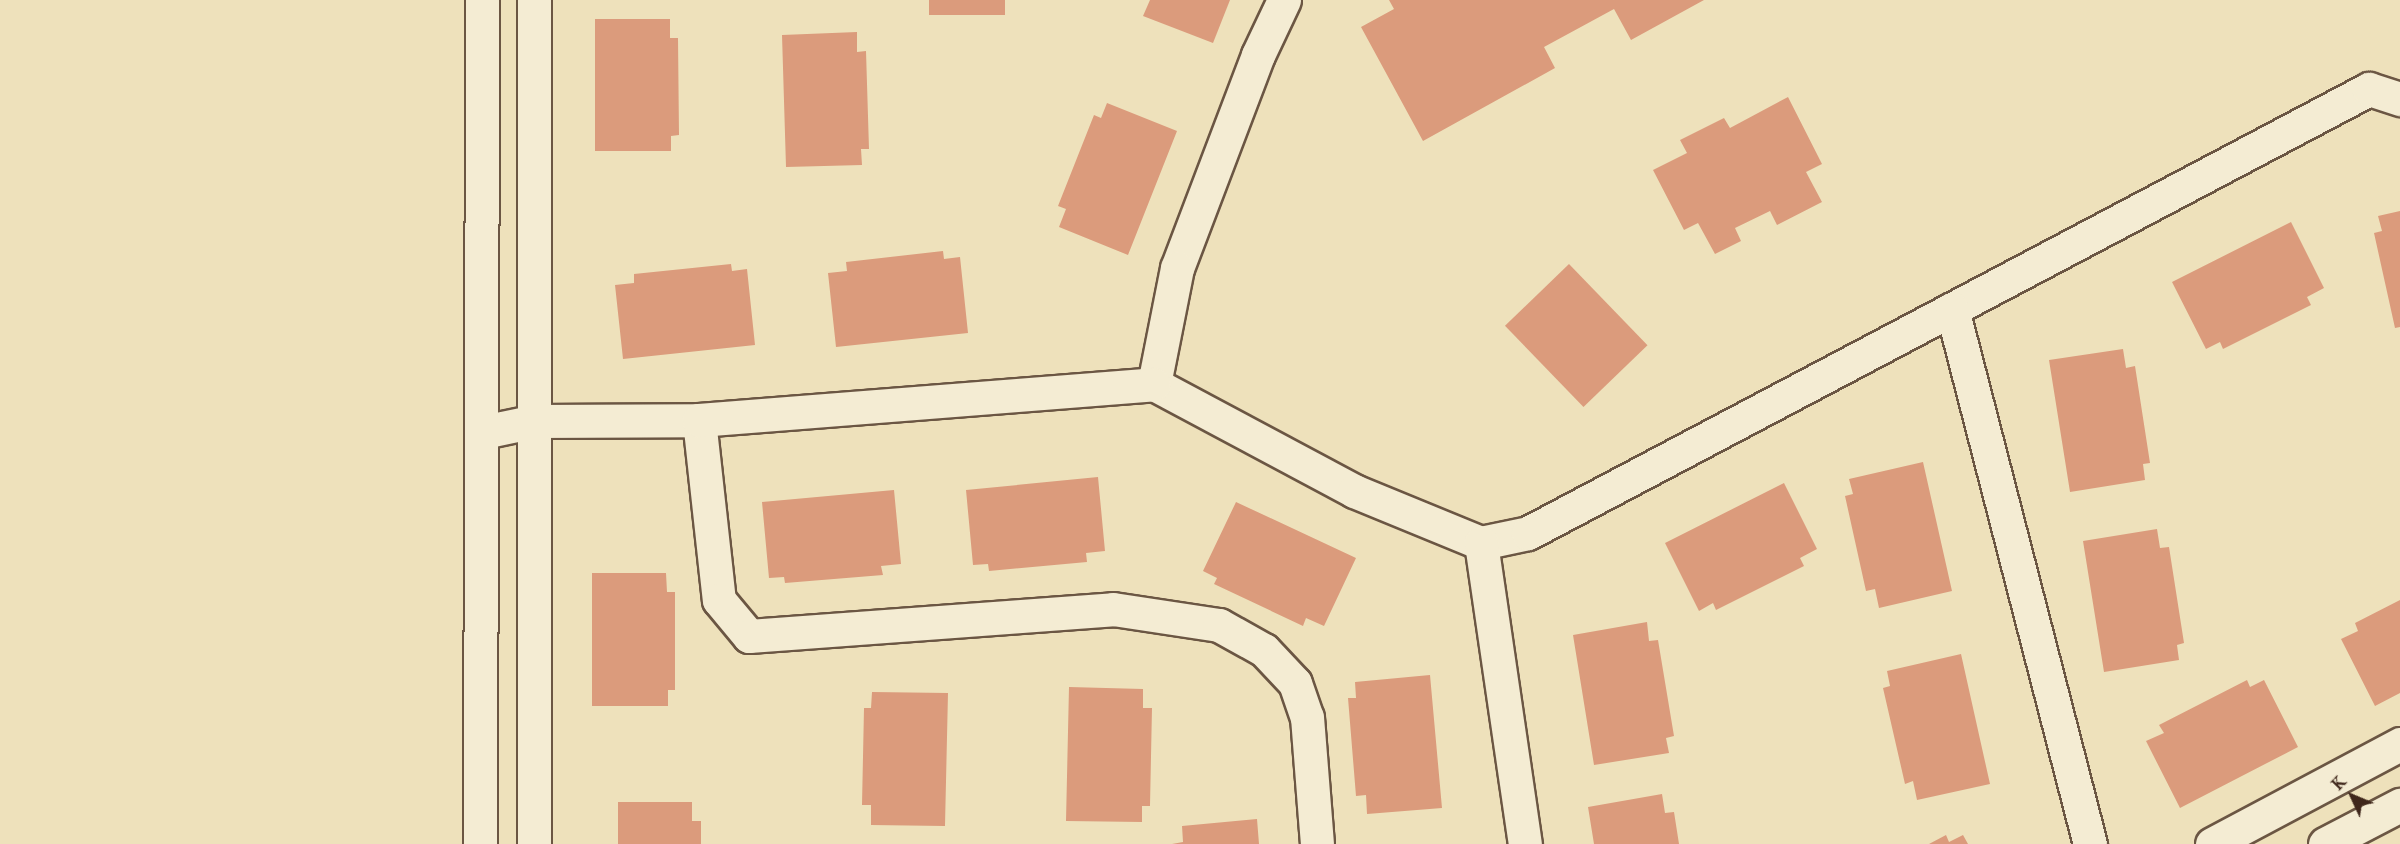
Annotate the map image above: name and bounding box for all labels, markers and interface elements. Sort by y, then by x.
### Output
north arrow [2322,766,2382,826]
text: K [2328,772,2350,794]

